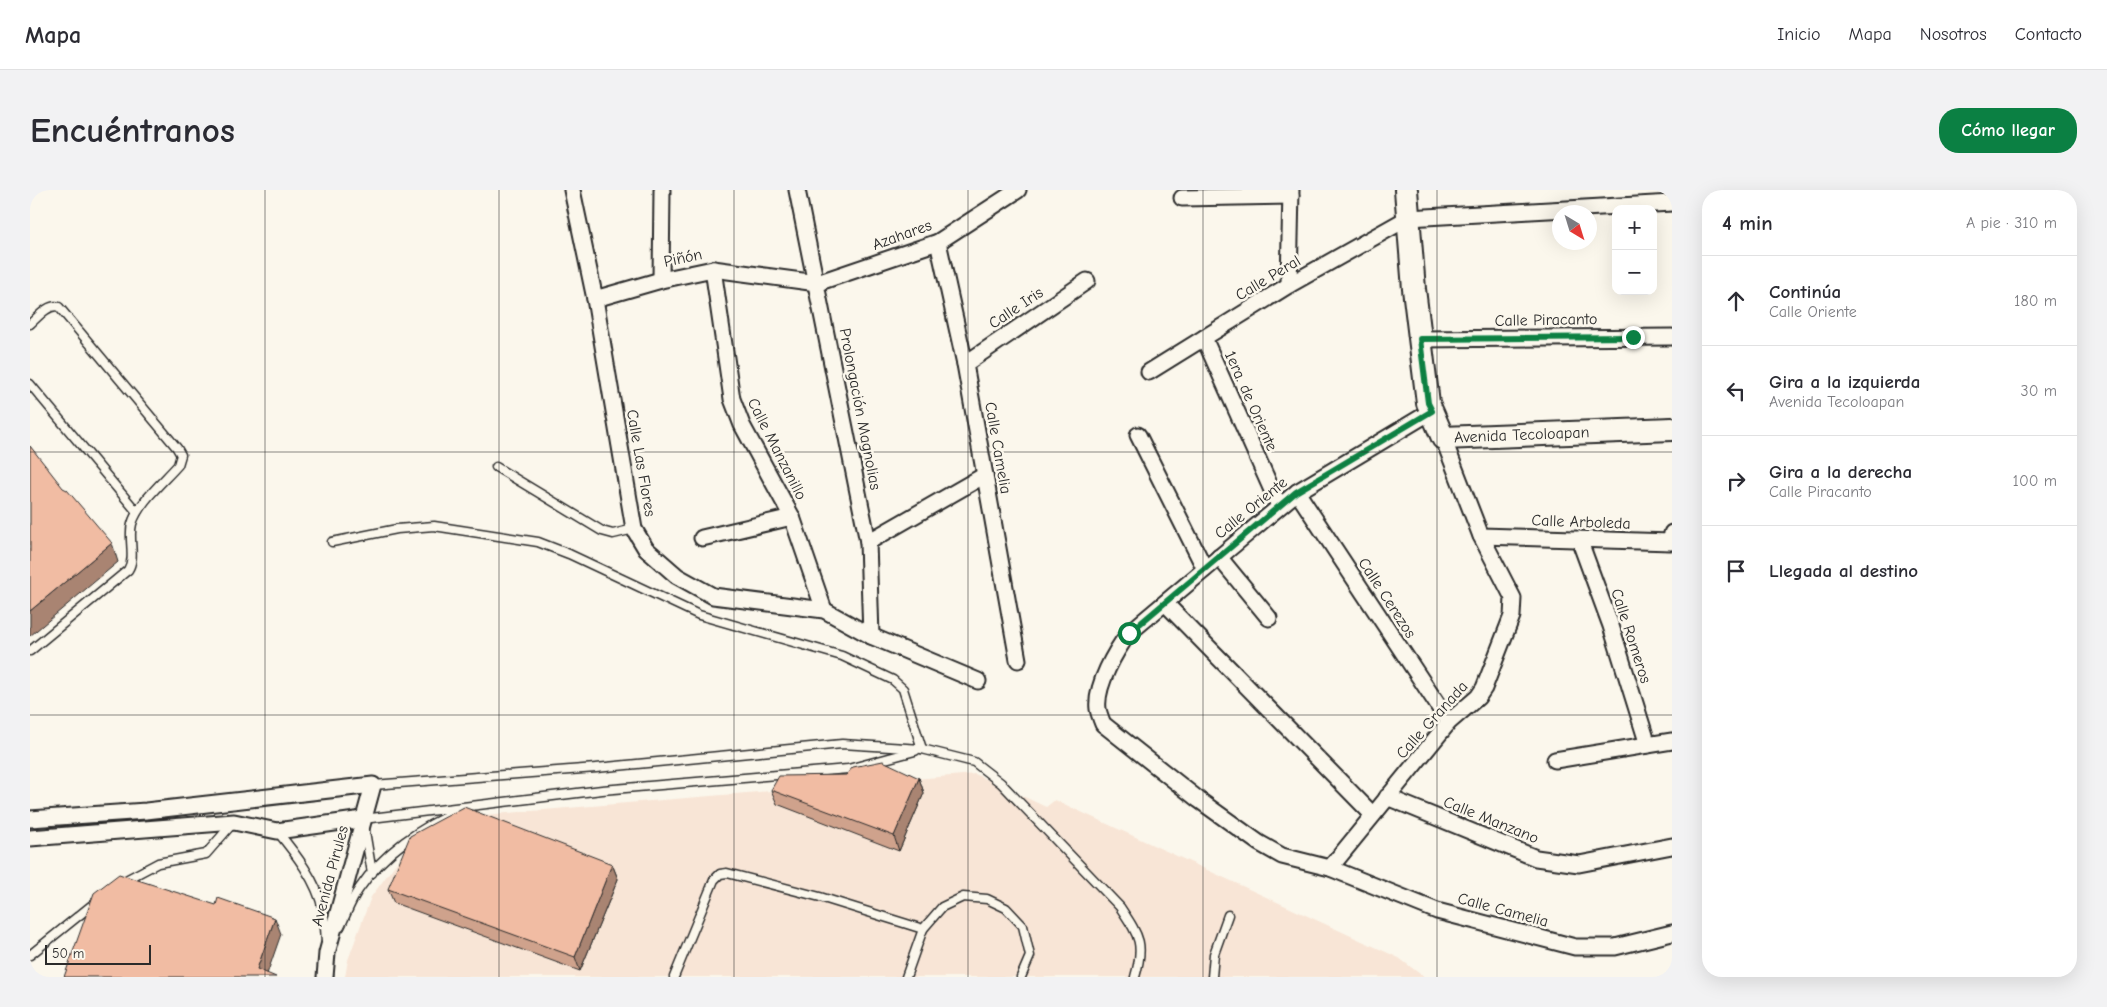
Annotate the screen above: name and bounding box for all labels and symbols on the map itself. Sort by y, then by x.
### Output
north arrow [1552,205,1597,250]
street label: Azahares [870,216,934,254]
street label: Piñón [662,245,704,271]
street label: Calle Peral [1232,252,1304,304]
street label: Calle Iris [986,283,1047,333]
street label: Calle Piracanto [1494,310,1598,330]
route end [1622,326,1645,349]
street label: Prolongación Magnolias [835,327,885,492]
street label: 1era. de Oriente [1221,348,1281,454]
street label: Calle Manzanillo [744,395,810,503]
street label: Calle Camelia [981,401,1015,495]
street label: Calle Las Flores [623,408,659,518]
street label: Avenida Tecoloapan [1454,423,1590,447]
street label: Calle Oriente [1211,473,1291,543]
street label: Calle Arboleda [1531,511,1631,533]
street label: Calle Cerezos [1354,555,1420,642]
street label: Calle Romeros [1607,586,1655,686]
route start [1118,622,1141,645]
street label: Calle Granada [1393,678,1471,762]
street label: Calle Manzano [1441,793,1541,847]
street label: Avenida Pirules [308,823,352,928]
street label: Calle Camelia [1456,889,1550,931]
scale bar [45,942,151,965]

